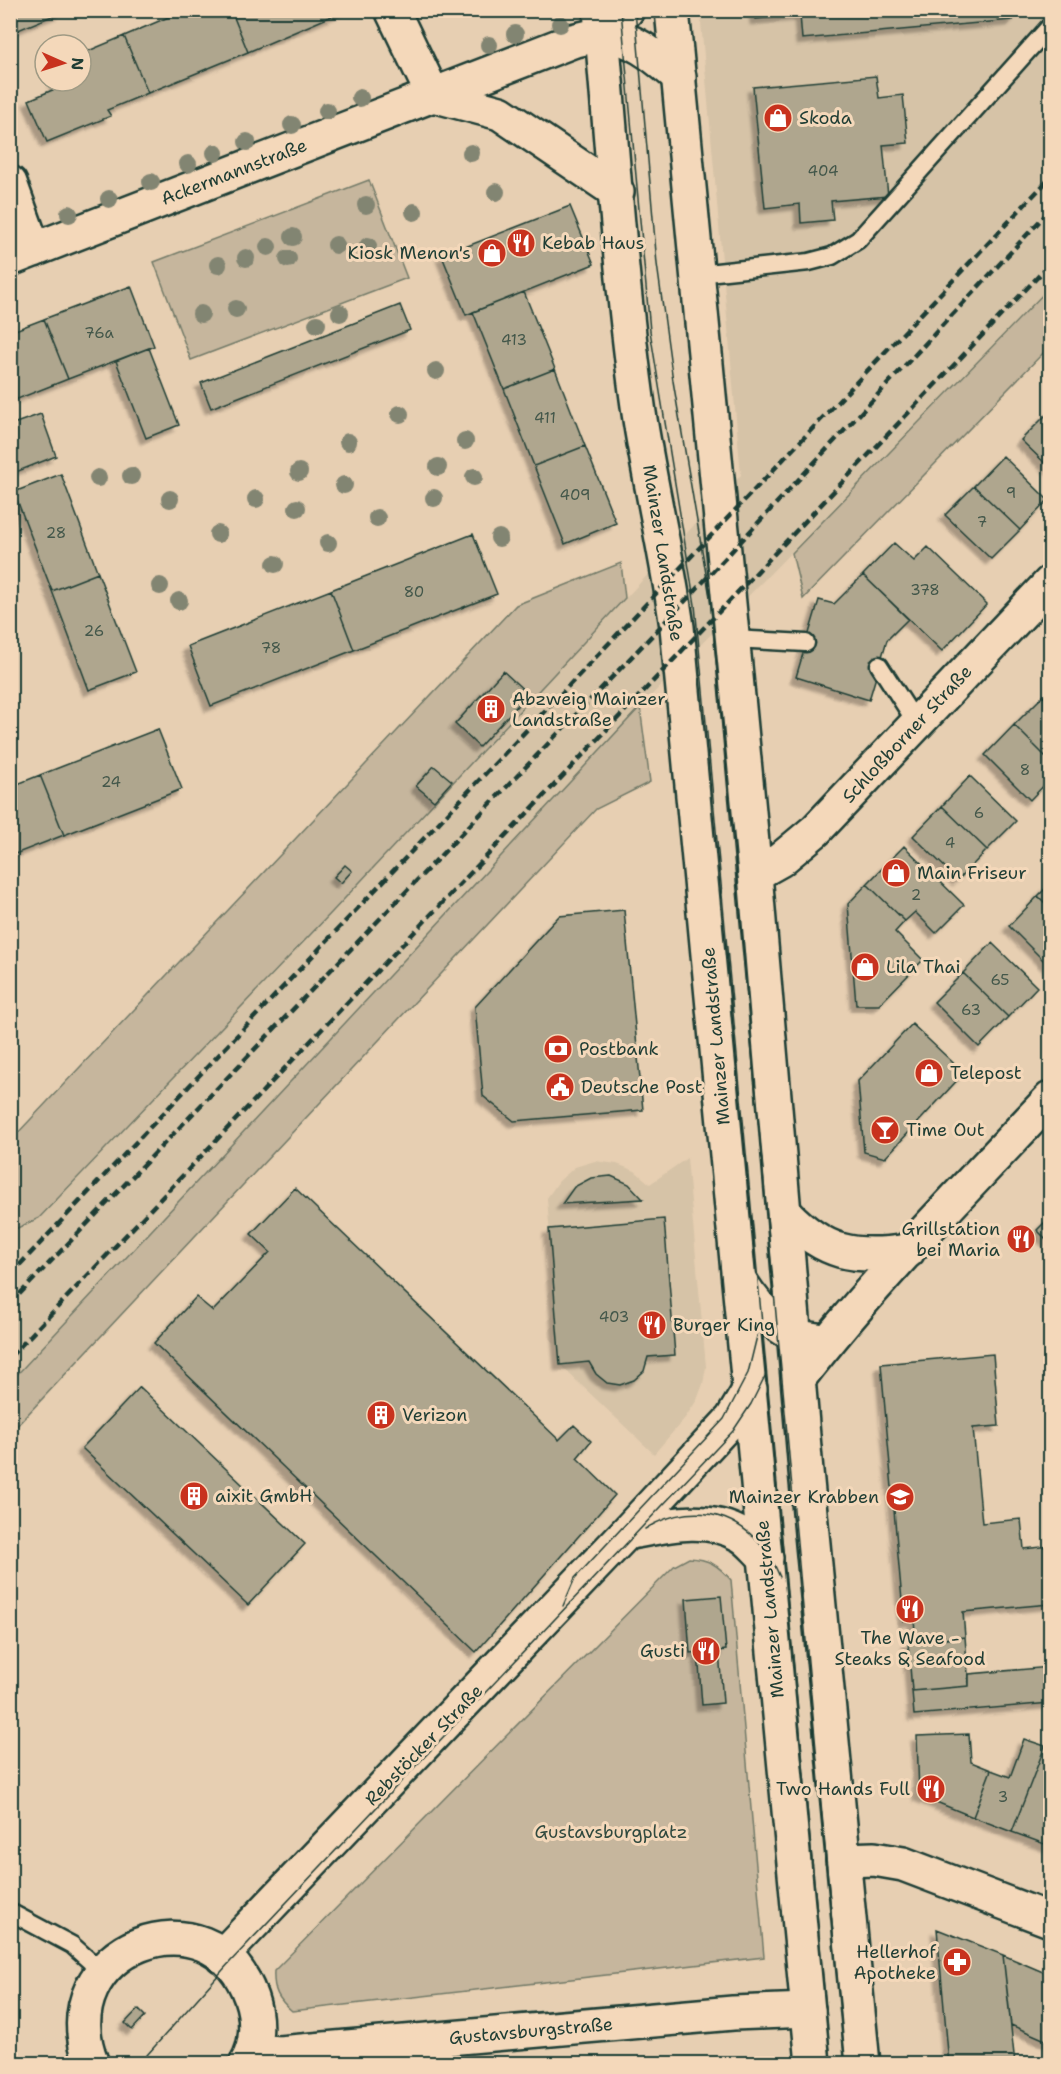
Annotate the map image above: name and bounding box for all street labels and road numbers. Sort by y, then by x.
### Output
street label: Ackermannstraße [158,133,310,211]
street label: Mainzer Landstraße [637,463,689,643]
street label: Schloßborner Straße [837,660,977,808]
street label: Mainzer Landstraße [696,946,736,1126]
street label: Mainzer Landstraße [750,1519,790,1699]
street label: Rebstöcker Straße [360,1679,488,1811]
street label: Gustavsburgstraße [448,2012,614,2050]

